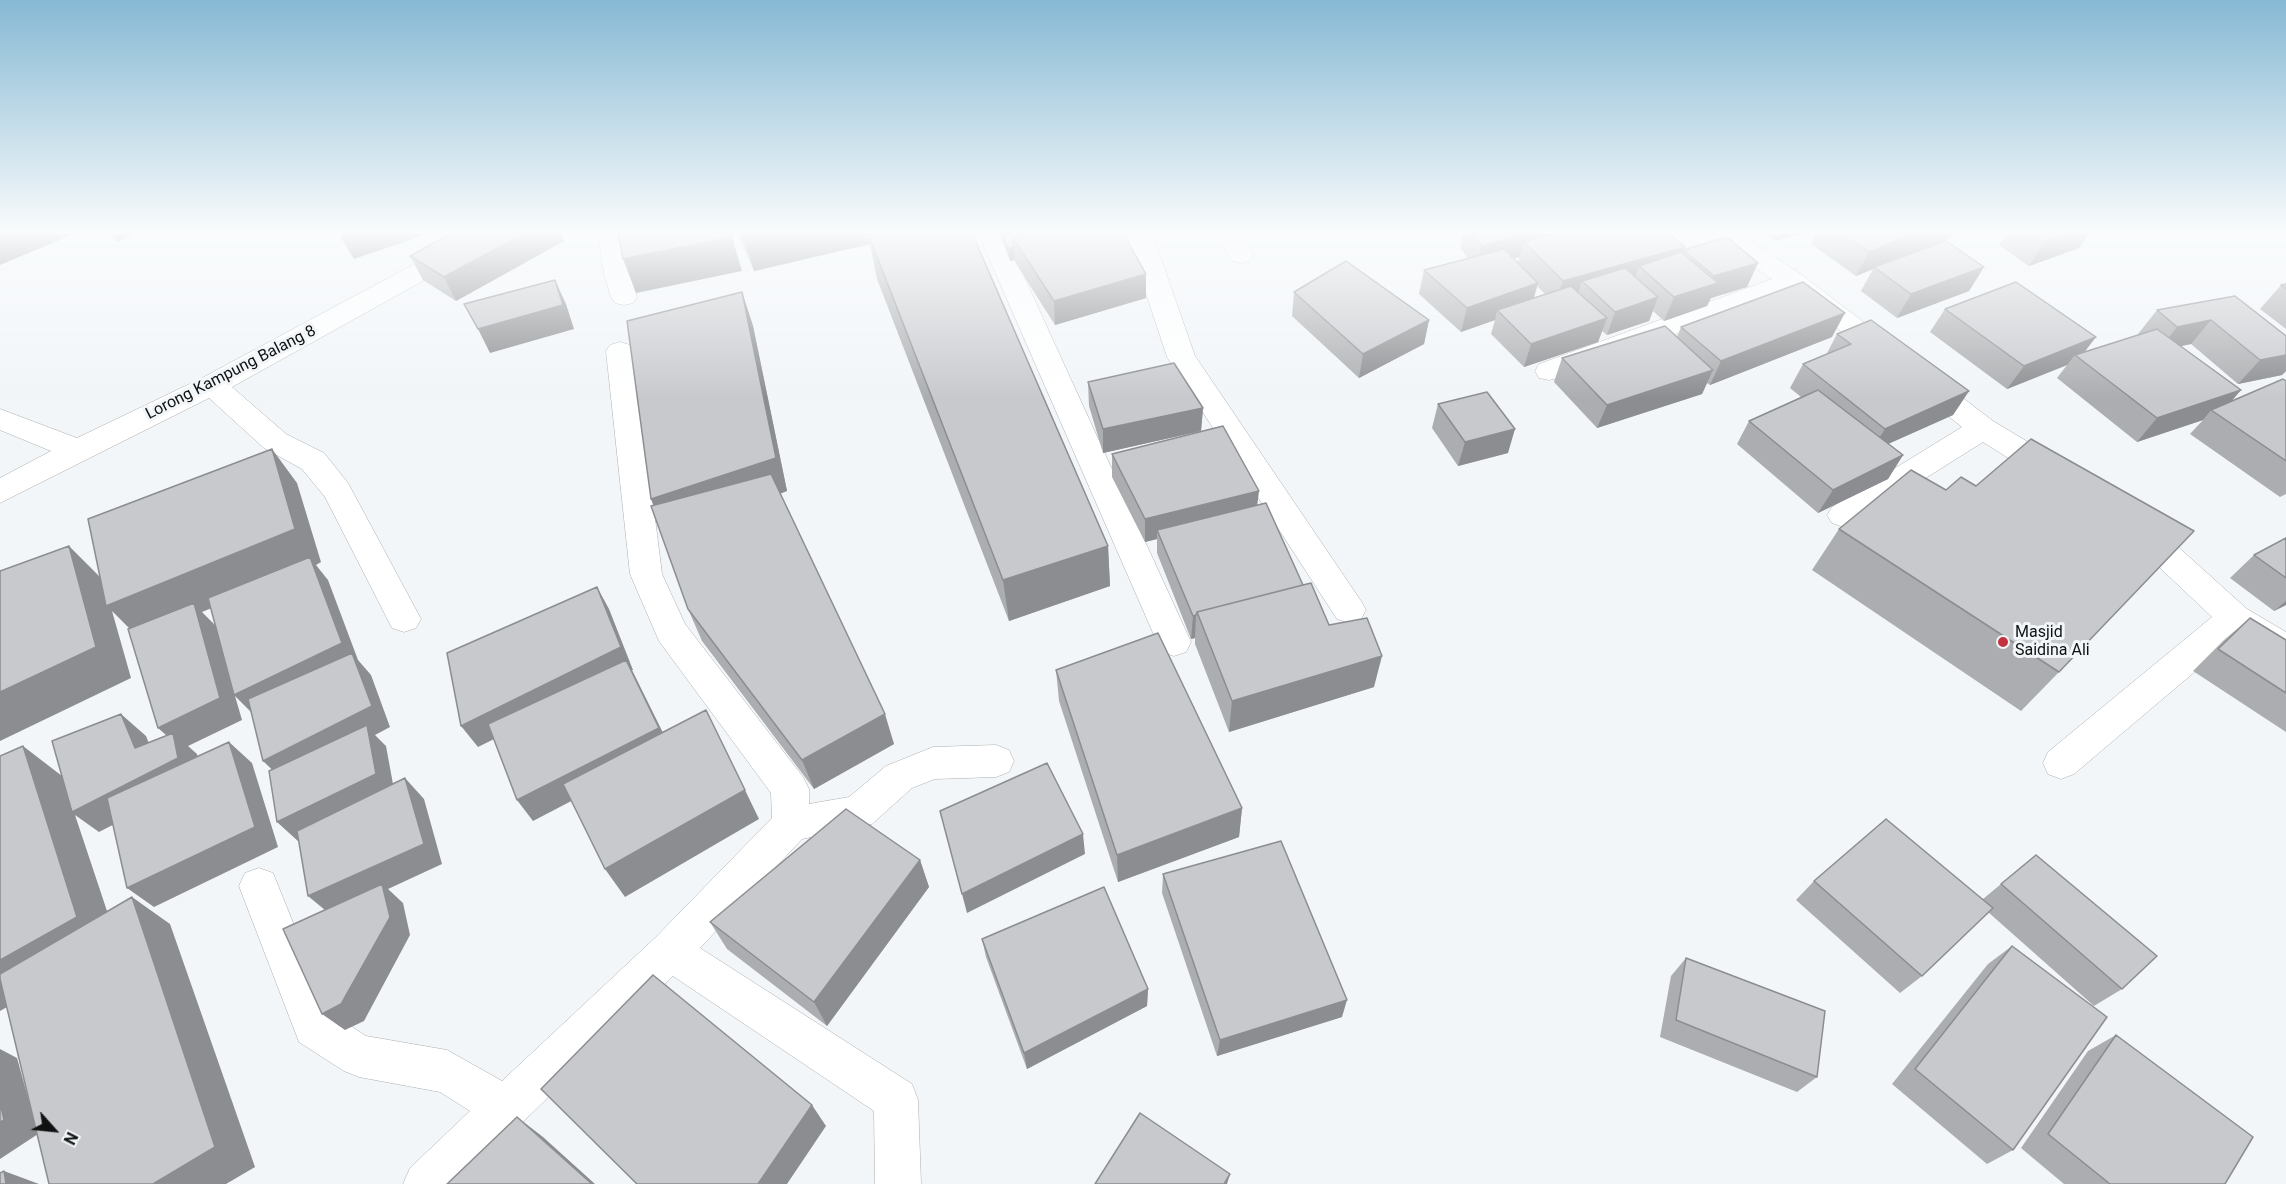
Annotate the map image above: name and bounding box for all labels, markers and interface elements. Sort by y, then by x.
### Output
street label: Lorong Kampung Balang 8 [143,322,319,424]
place label: Masjid Saidina Ali [2015,623,2090,661]
marker: Masjid Saidina Ali [1996,635,2010,649]
north arrow [24,1100,84,1160]
text: N [59,1129,82,1148]

